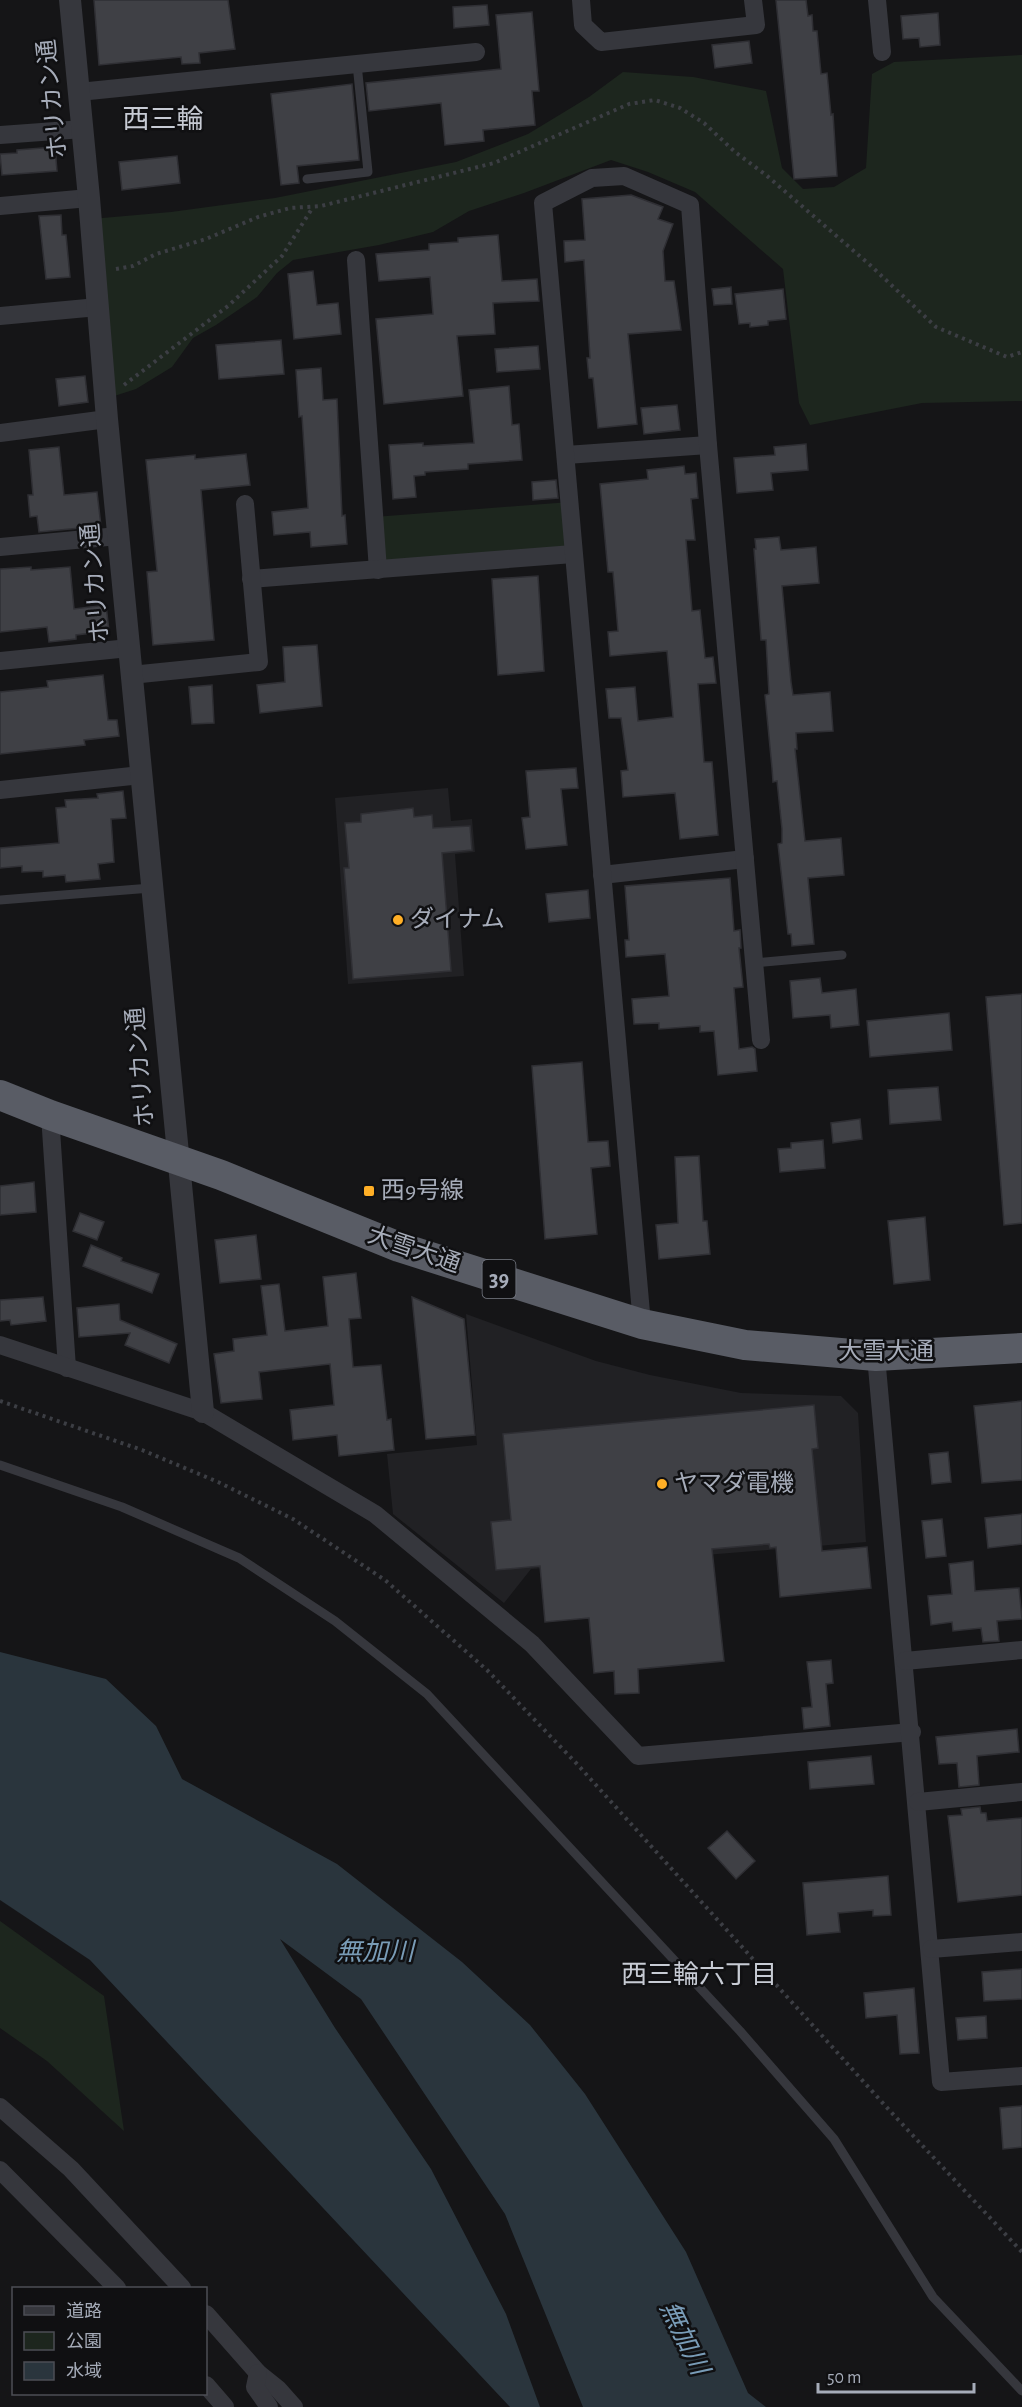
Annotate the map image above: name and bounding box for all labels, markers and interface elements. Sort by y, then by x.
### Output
street label: ホリカン通 [34,38,71,160]
district label: 西三輪 [123,105,204,133]
street label: ホリカン通 [78,522,113,644]
place label: ダイナム [410,906,505,932]
marker: ダイナム [391,913,405,927]
street label: ホリカン通 [123,1006,158,1128]
place label: 西9号線 [381,1177,464,1203]
marker: 西9号線 [362,1184,376,1198]
street label: 大雪大通 [365,1222,464,1277]
road number: 39 [482,1260,516,1298]
street label: 大雪大通 [838,1339,934,1364]
place label: ヤマダ電機 [674,1470,794,1496]
marker: ヤマダ電機 [655,1477,669,1491]
water label: 無加川 [336,1938,417,1965]
district label: 西三輪六丁目 [621,1961,777,1988]
legend [12,2287,207,2395]
water label: 無加川 [655,2297,715,2381]
text: 道路 [66,2301,102,2321]
text: 公園 [66,2332,102,2351]
scale bar [818,2356,974,2394]
text: 水域 [66,2362,102,2381]
text: 50 m [827,2369,861,2387]

